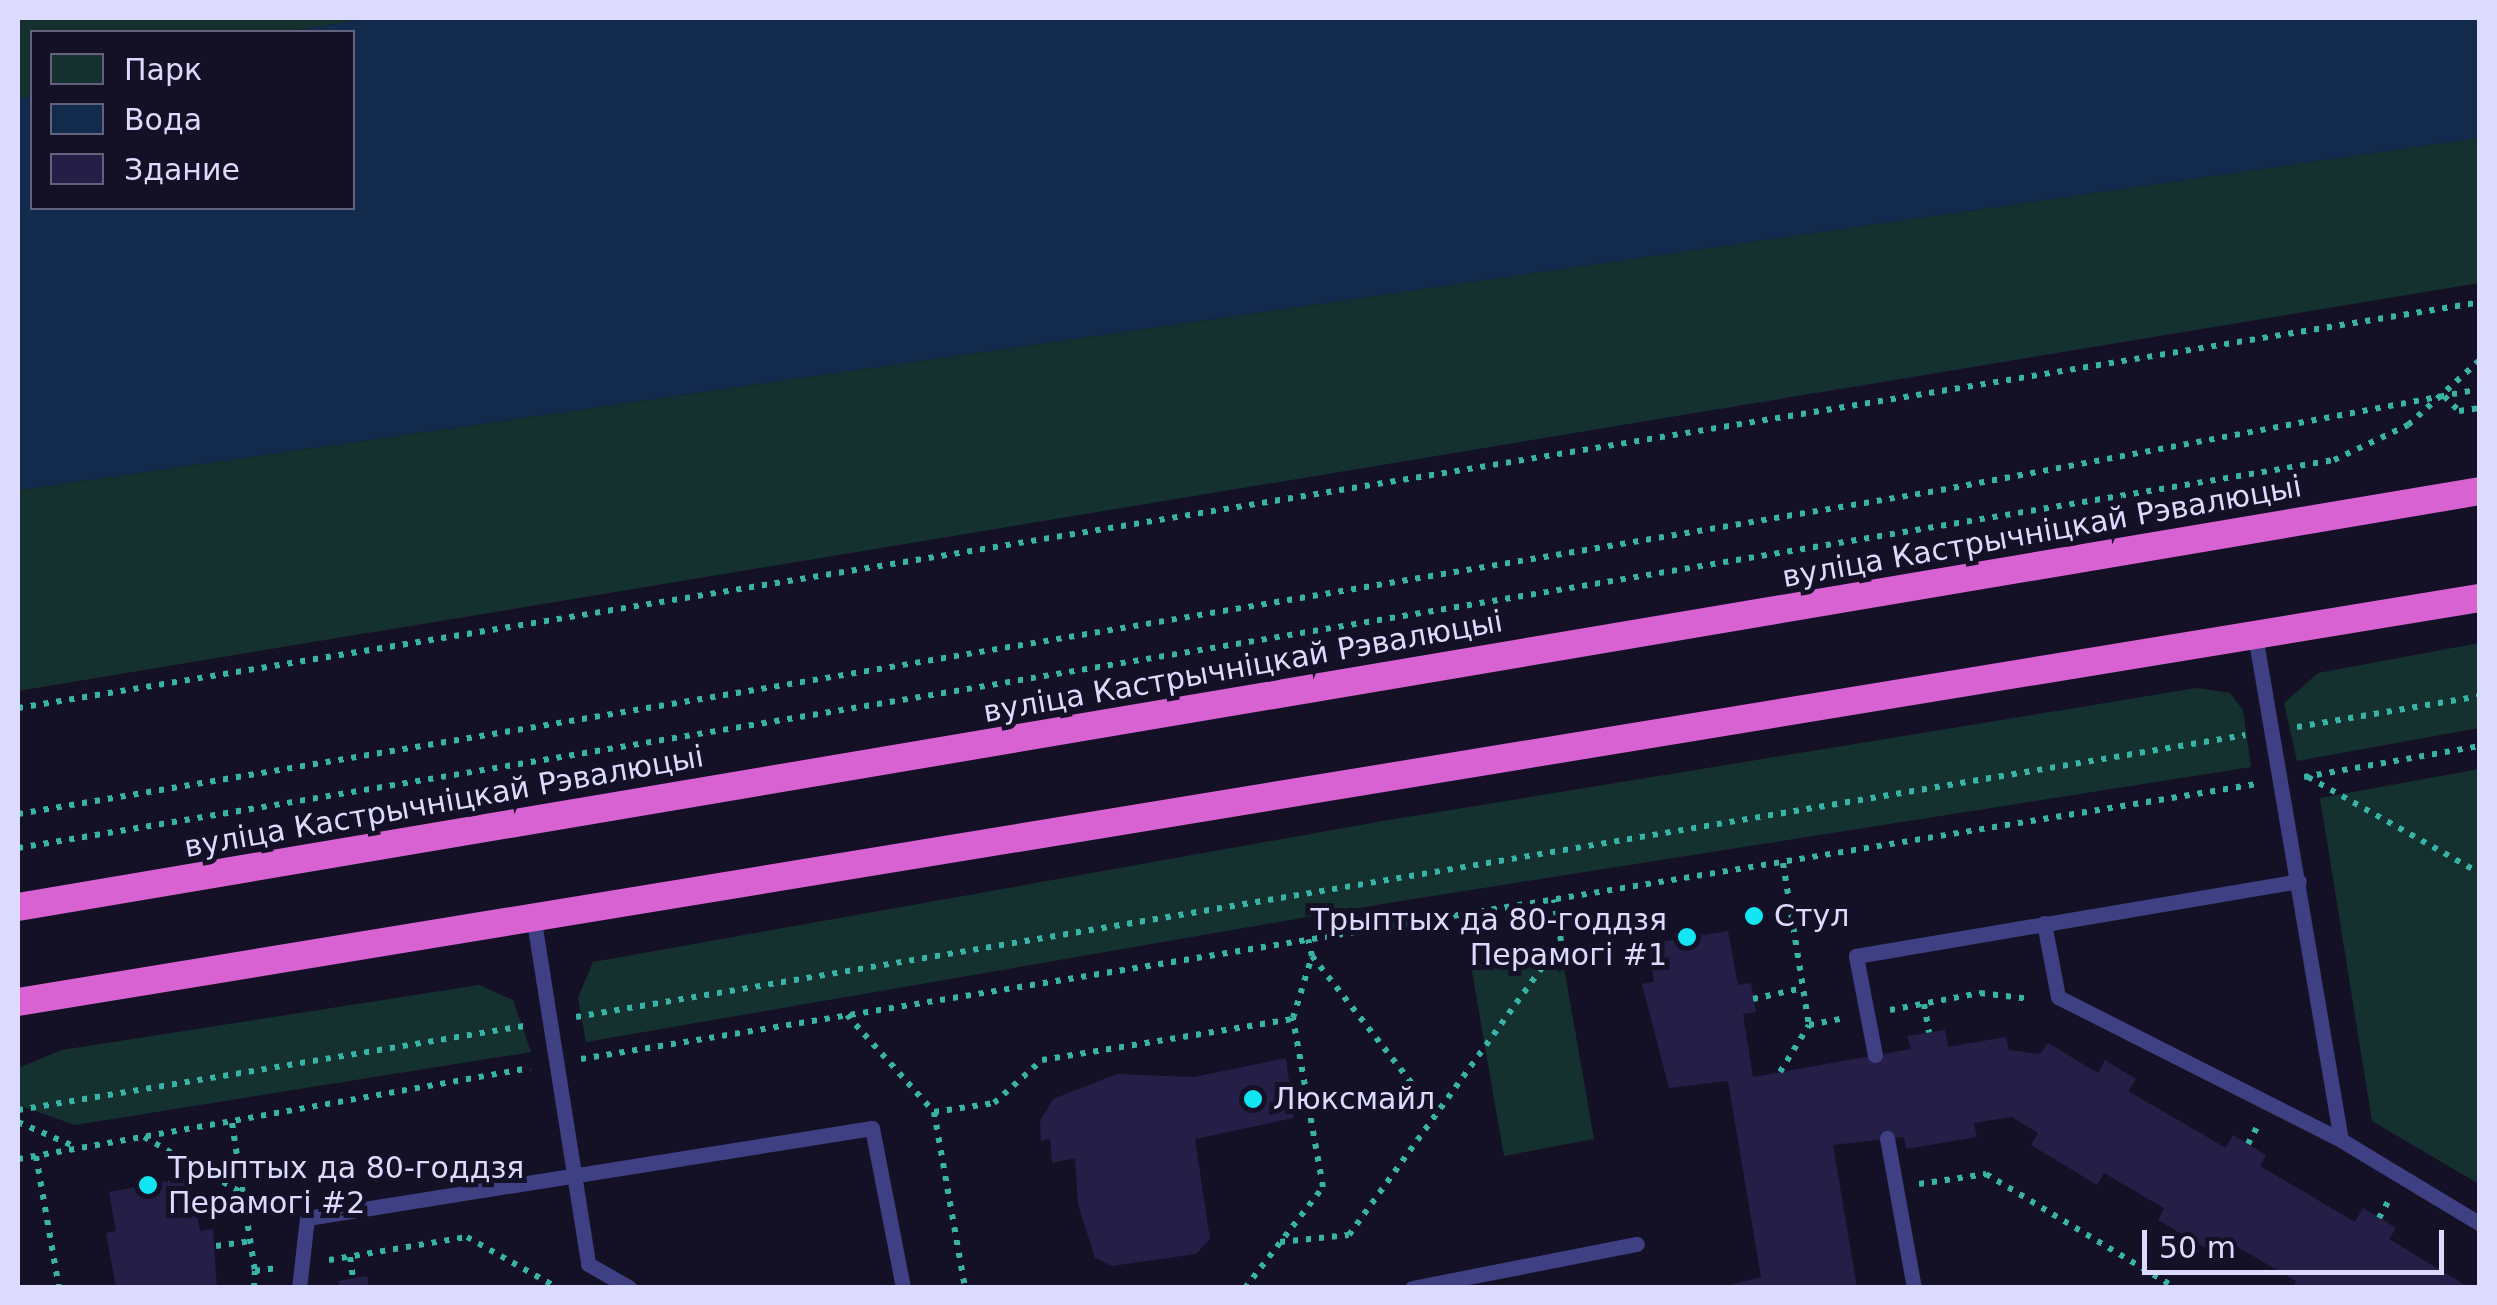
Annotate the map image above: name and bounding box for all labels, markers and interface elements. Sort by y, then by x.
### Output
legend [30,30,355,210]
text: Парк [124,52,202,87]
text: Вода [124,102,202,137]
text: Здание [124,152,240,187]
street label: вуліца Кастрычніцкай Рэвалюцыі [1779,469,2305,595]
street label: вуліца Кастрычніцкай Рэвалюцыі [980,604,1506,730]
street label: вуліца Кастрычніцкай Рэвалюцыі [181,739,707,865]
place label: Стул [1774,898,1849,934]
place label: Трыптых да 80-годдзя Перамогі #1 [1311,902,1667,972]
marker: Стул [1743,905,1765,927]
marker: Трыптых да 80-годдзя Перамогі #1 [1676,926,1698,948]
place label: Люксмайл [1273,1081,1435,1117]
marker: Люксмайл [1242,1088,1264,1110]
place label: Трыптых да 80-годдзя Перамогі #2 [168,1150,524,1220]
marker: Трыптых да 80-годдзя Перамогі #2 [137,1174,159,1196]
scale bar [2147,1210,2450,1272]
text: 50 m [2159,1230,2236,1265]

